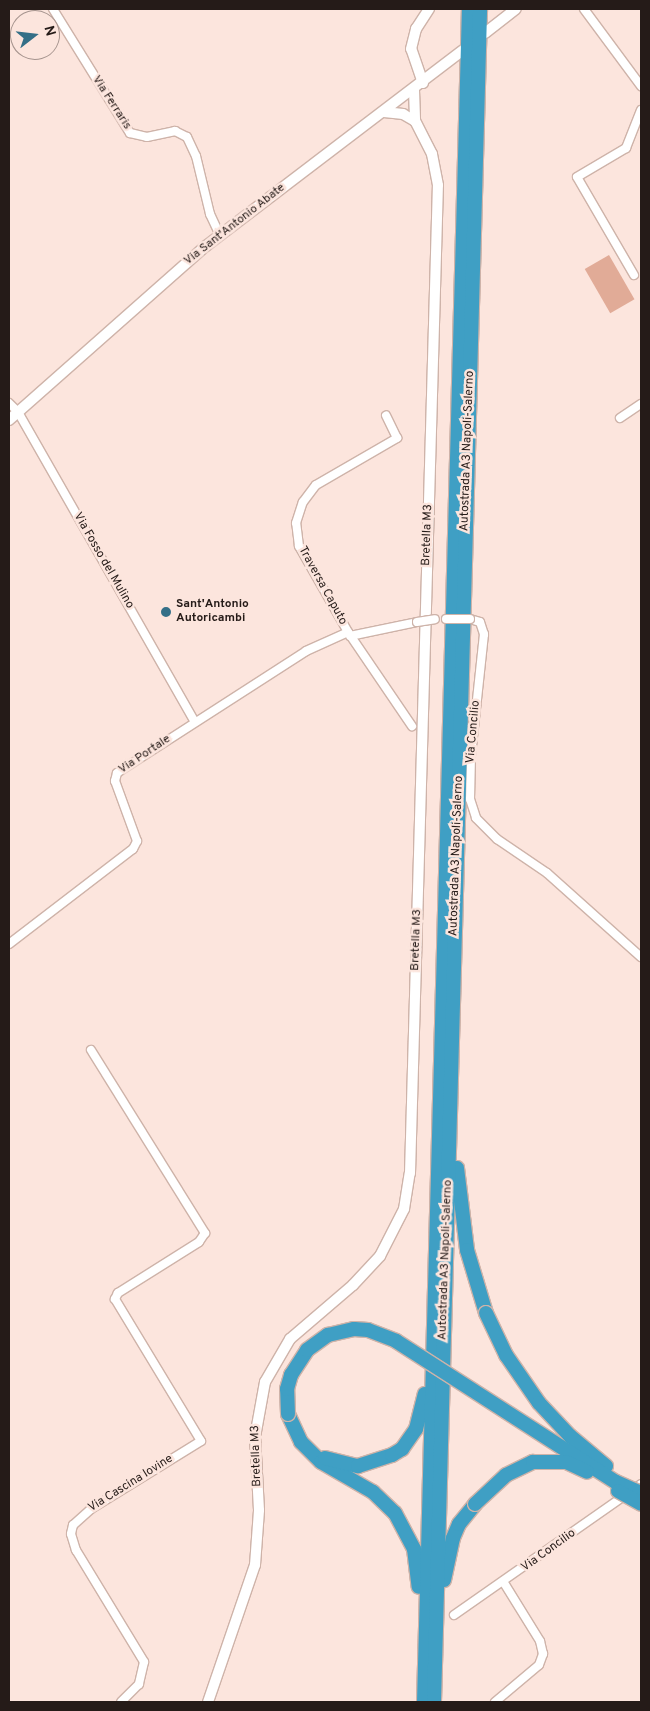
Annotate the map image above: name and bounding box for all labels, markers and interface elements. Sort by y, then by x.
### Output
north arrow [10,10,60,60]
text: N [39,24,58,38]
street label: Via Ferraris [88,73,134,133]
street label: Via Sant'Antonio Abate [182,181,288,269]
street label: Autostrada A3 Napoli-Salerno [458,370,478,532]
street label: Bretella M3 [420,504,436,566]
street label: Via Fosso del Mulino [70,510,136,612]
street label: Traversa Caputo [295,544,349,628]
place label: Sant'Antonio Autoricambi [176,598,249,626]
marker: Sant'Antonio Autoricambi [160,606,172,618]
street label: Via Concilio [464,700,484,764]
street label: Via Portale [116,732,174,778]
street label: Autostrada A3 Napoli-Salerno [447,775,467,937]
street label: Bretella M3 [409,909,425,971]
street label: Autostrada A3 Napoli-Salerno [436,1179,456,1341]
street label: Bretella M3 [249,1425,265,1487]
street label: Via Cascina Iovine [86,1452,176,1516]
street label: Via Concilio [519,1527,579,1575]

